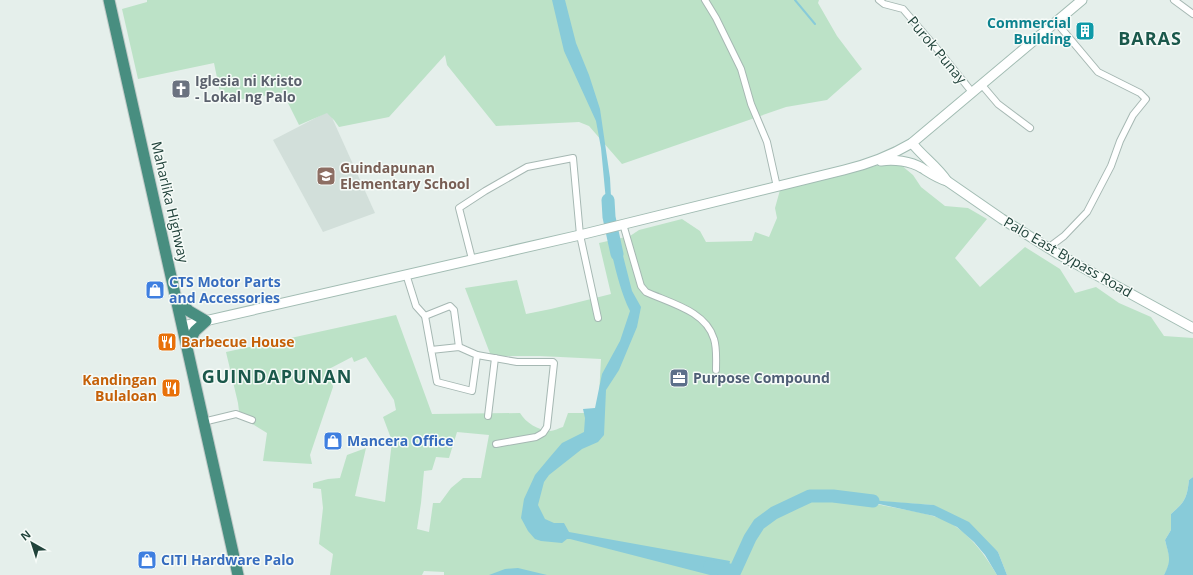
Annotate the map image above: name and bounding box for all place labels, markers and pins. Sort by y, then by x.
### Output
place label: Commercial Building [987,13,1071,48]
building icon: Commercial Building [1074,20,1096,42]
place label: Iglesia ni Kristo - Lokal ng Palo [195,71,302,106]
church icon: Iglesia ni Kristo - Lokal ng Palo [170,78,192,100]
place label: Guindapunan Elementary School [340,158,470,193]
school or university icon: Guindapunan Elementary School [315,165,337,187]
place label: CTS Motor Parts and Accessories [169,272,281,307]
shop icon: CTS Motor Parts and Accessories [144,279,166,301]
restaurant icon: Barbecue House [156,331,178,353]
place label: Barbecue House [181,332,294,351]
office icon: Purpose Compound [668,367,690,389]
place label: Purpose Compound [693,368,830,387]
place label: Kandingan Bulaloan [82,370,157,405]
restaurant icon: Kandingan Bulaloan [160,377,182,399]
shop icon: Mancera Office [322,430,344,452]
place label: Mancera Office [347,431,454,450]
shop icon: CITI Hardware Palo [136,549,158,571]
place label: CITI Hardware Palo [161,550,295,569]

